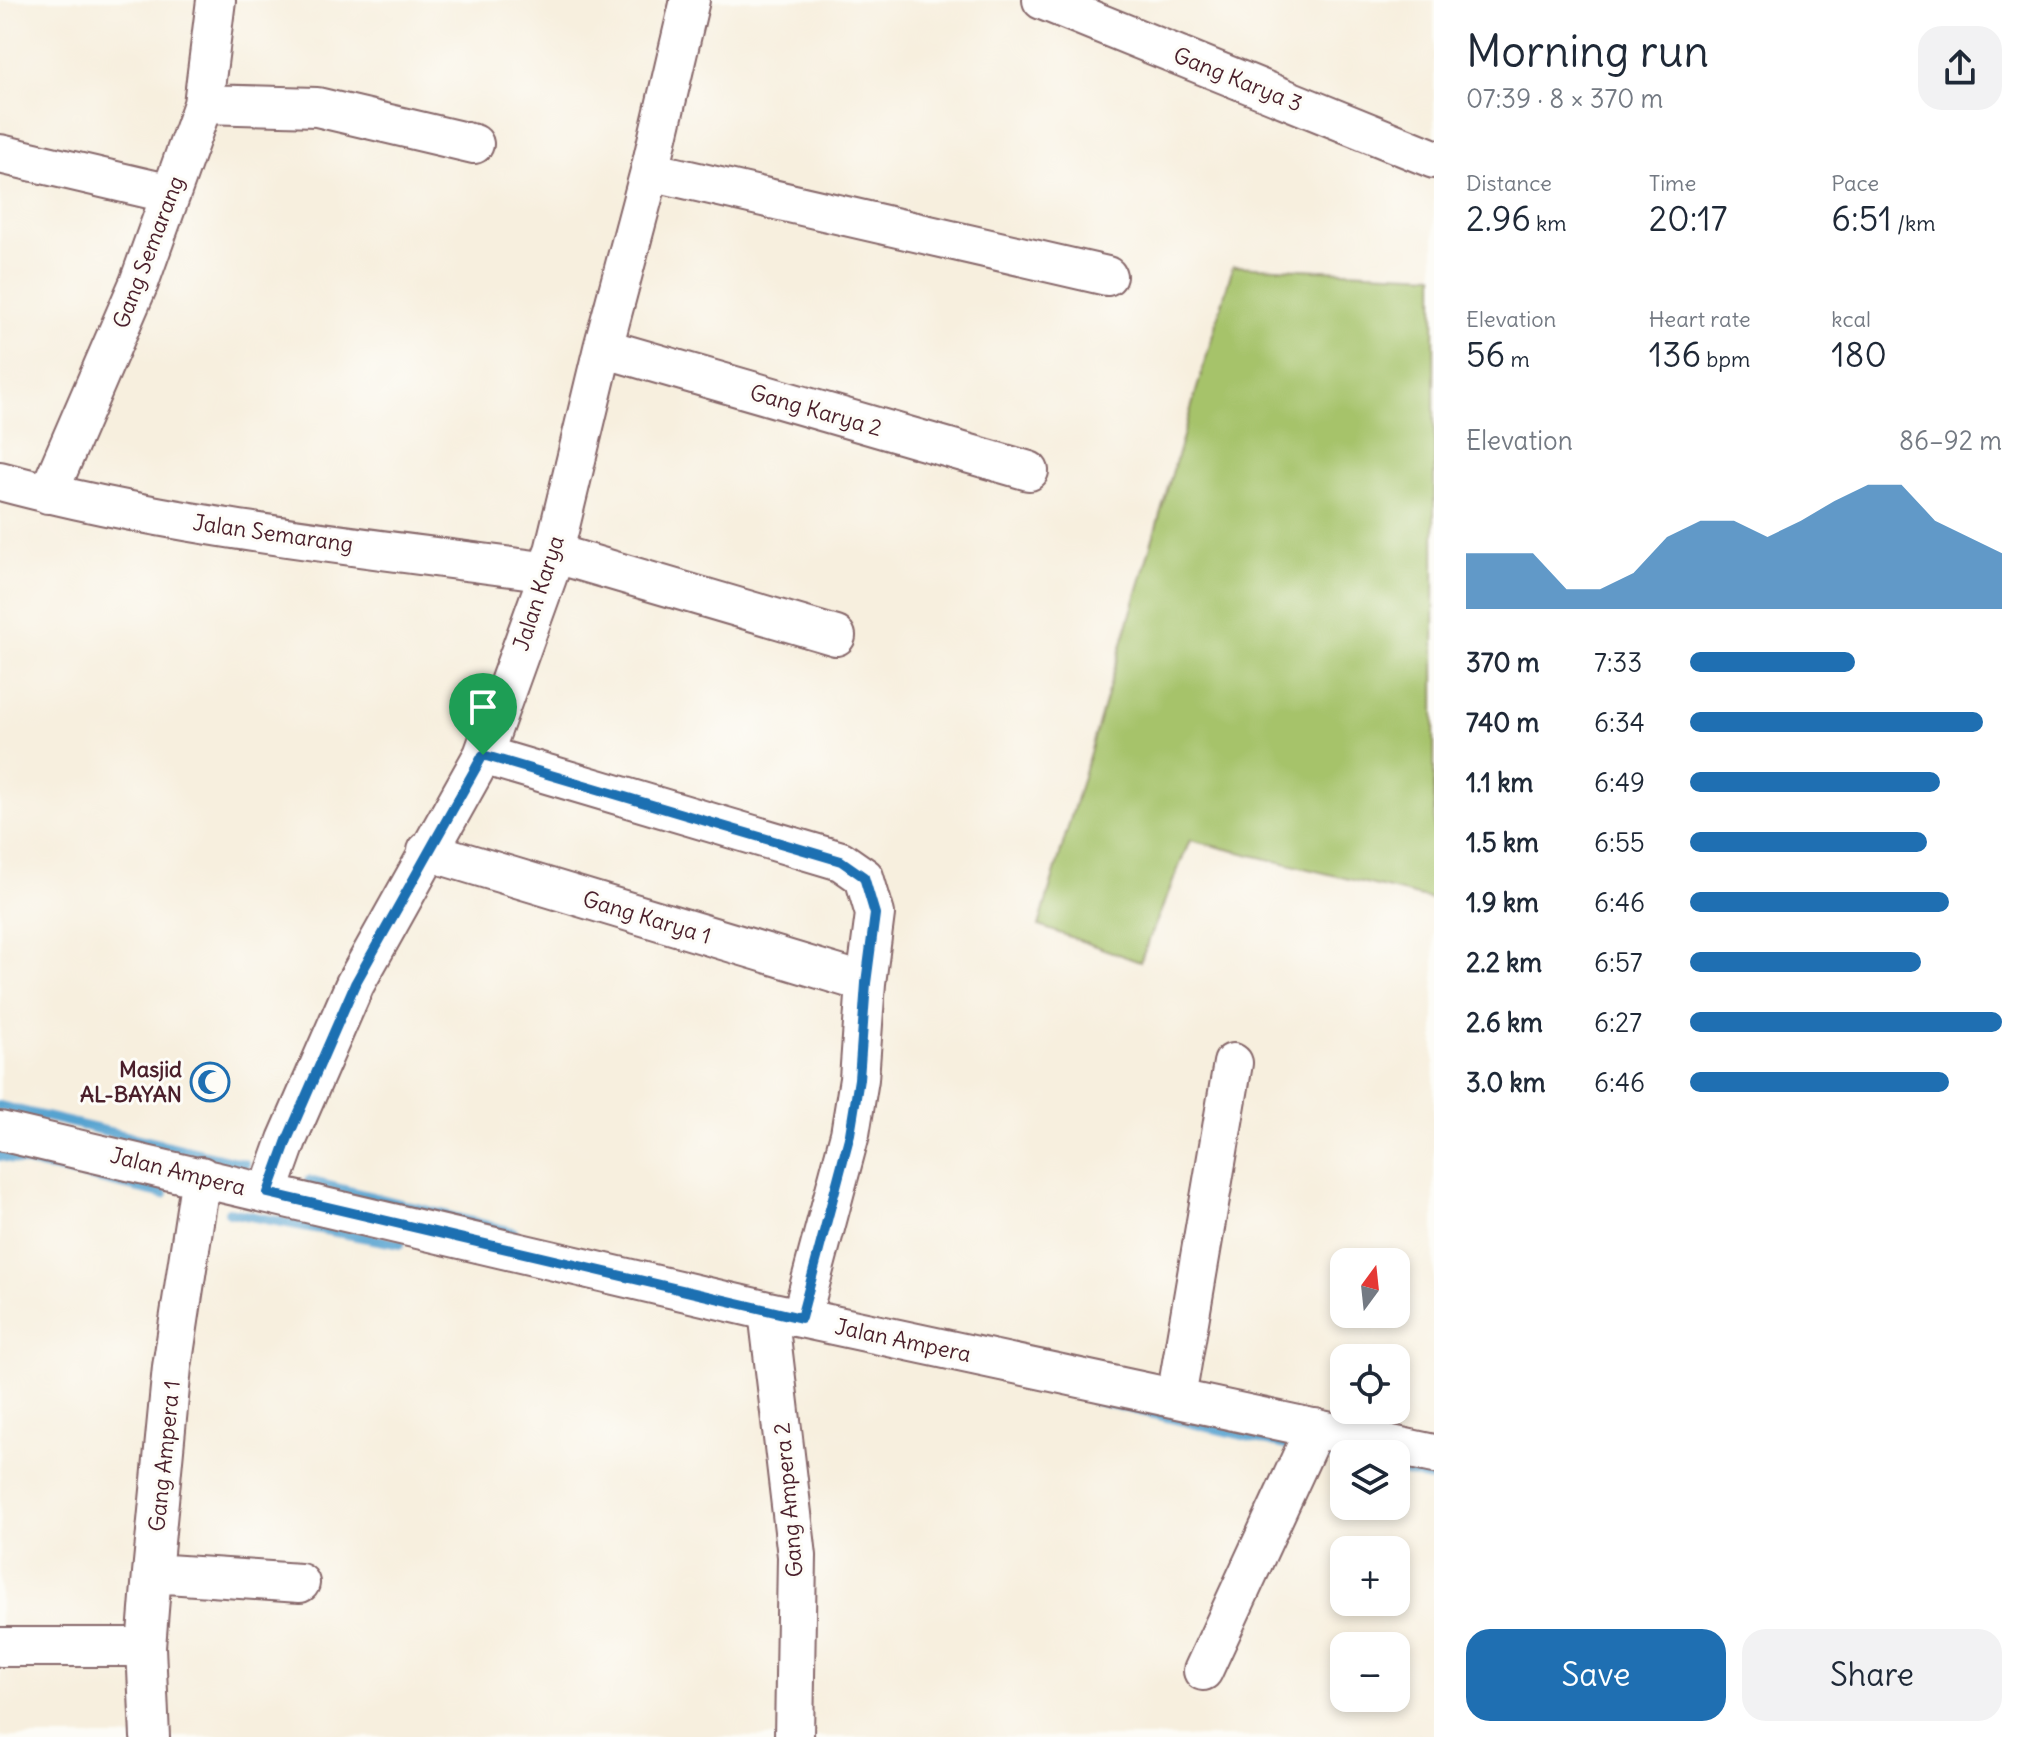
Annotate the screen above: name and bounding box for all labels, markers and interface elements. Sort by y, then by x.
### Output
text: Morning run [1466,24,1709,79]
button: share [1918,26,2002,110]
street label: Gang Karya 3 [1169,40,1307,118]
text: 07:39 · 8 × 370 m [1466,82,1663,115]
text: Distance [1466,169,1552,197]
text: Time [1649,169,1696,197]
text: Pace [1831,169,1879,197]
street label: Gang Semarang [106,172,190,332]
text: 2.96 [1466,197,1531,240]
text: 20:17 [1649,197,1728,240]
text: 6:51 [1831,197,1892,240]
text: km [1531,209,1567,237]
text: /km [1892,209,1935,237]
text: Elevation [1466,305,1556,333]
text: Heart rate [1649,305,1751,333]
text: kcal [1831,305,1871,333]
text: 56 [1466,333,1505,376]
text: 136 [1649,333,1701,376]
text: 180 [1831,333,1887,376]
text: m [1505,345,1530,373]
text: bpm [1701,345,1750,373]
street label: Gang Karya 2 [747,378,885,442]
text: Elevation [1466,424,1573,457]
text: 86–92 m [1899,424,2002,457]
street label: Jalan Semarang [191,508,355,558]
street label: Jalan Karya [506,532,570,654]
text: 370 m [1466,646,1540,679]
text: 7:33 [1594,646,1642,679]
pin [449,673,517,755]
icon: arrive [461,685,505,729]
text: 740 m [1466,706,1539,739]
text: 6:34 [1594,706,1645,739]
text: 1.1 km [1466,766,1533,799]
text: 6:49 [1594,766,1645,799]
text: 1.5 km [1466,826,1539,859]
text: 6:55 [1594,826,1645,859]
street label: Gang Karya 1 [579,884,715,950]
text: 1.9 km [1466,886,1539,919]
text: 6:46 [1594,886,1645,919]
text: 2.2 km [1466,946,1542,979]
text: 6:57 [1594,946,1643,979]
text: 2.6 km [1466,1006,1543,1039]
text: 6:27 [1594,1006,1642,1039]
place label: Masjid AL-BAYAN [80,1055,182,1108]
mosque icon: Masjid AL-BAYAN [189,1061,231,1103]
text: 3.0 km [1466,1066,1546,1099]
text: 6:46 [1594,1066,1645,1099]
street label: Jalan Ampera [108,1141,248,1201]
north arrow [1330,1248,1410,1328]
map controls [1330,1248,1410,1712]
street label: Jalan Ampera [832,1312,974,1368]
button: locate [1330,1344,1410,1424]
street label: Gang Ampera 1 [142,1379,186,1533]
street label: Gang Ampera 2 [767,1422,809,1578]
button: layers [1330,1440,1410,1520]
button: + [1330,1536,1410,1616]
button: Save [1466,1629,1726,1721]
button: Share [1742,1629,2002,1721]
button: − [1330,1632,1410,1712]

